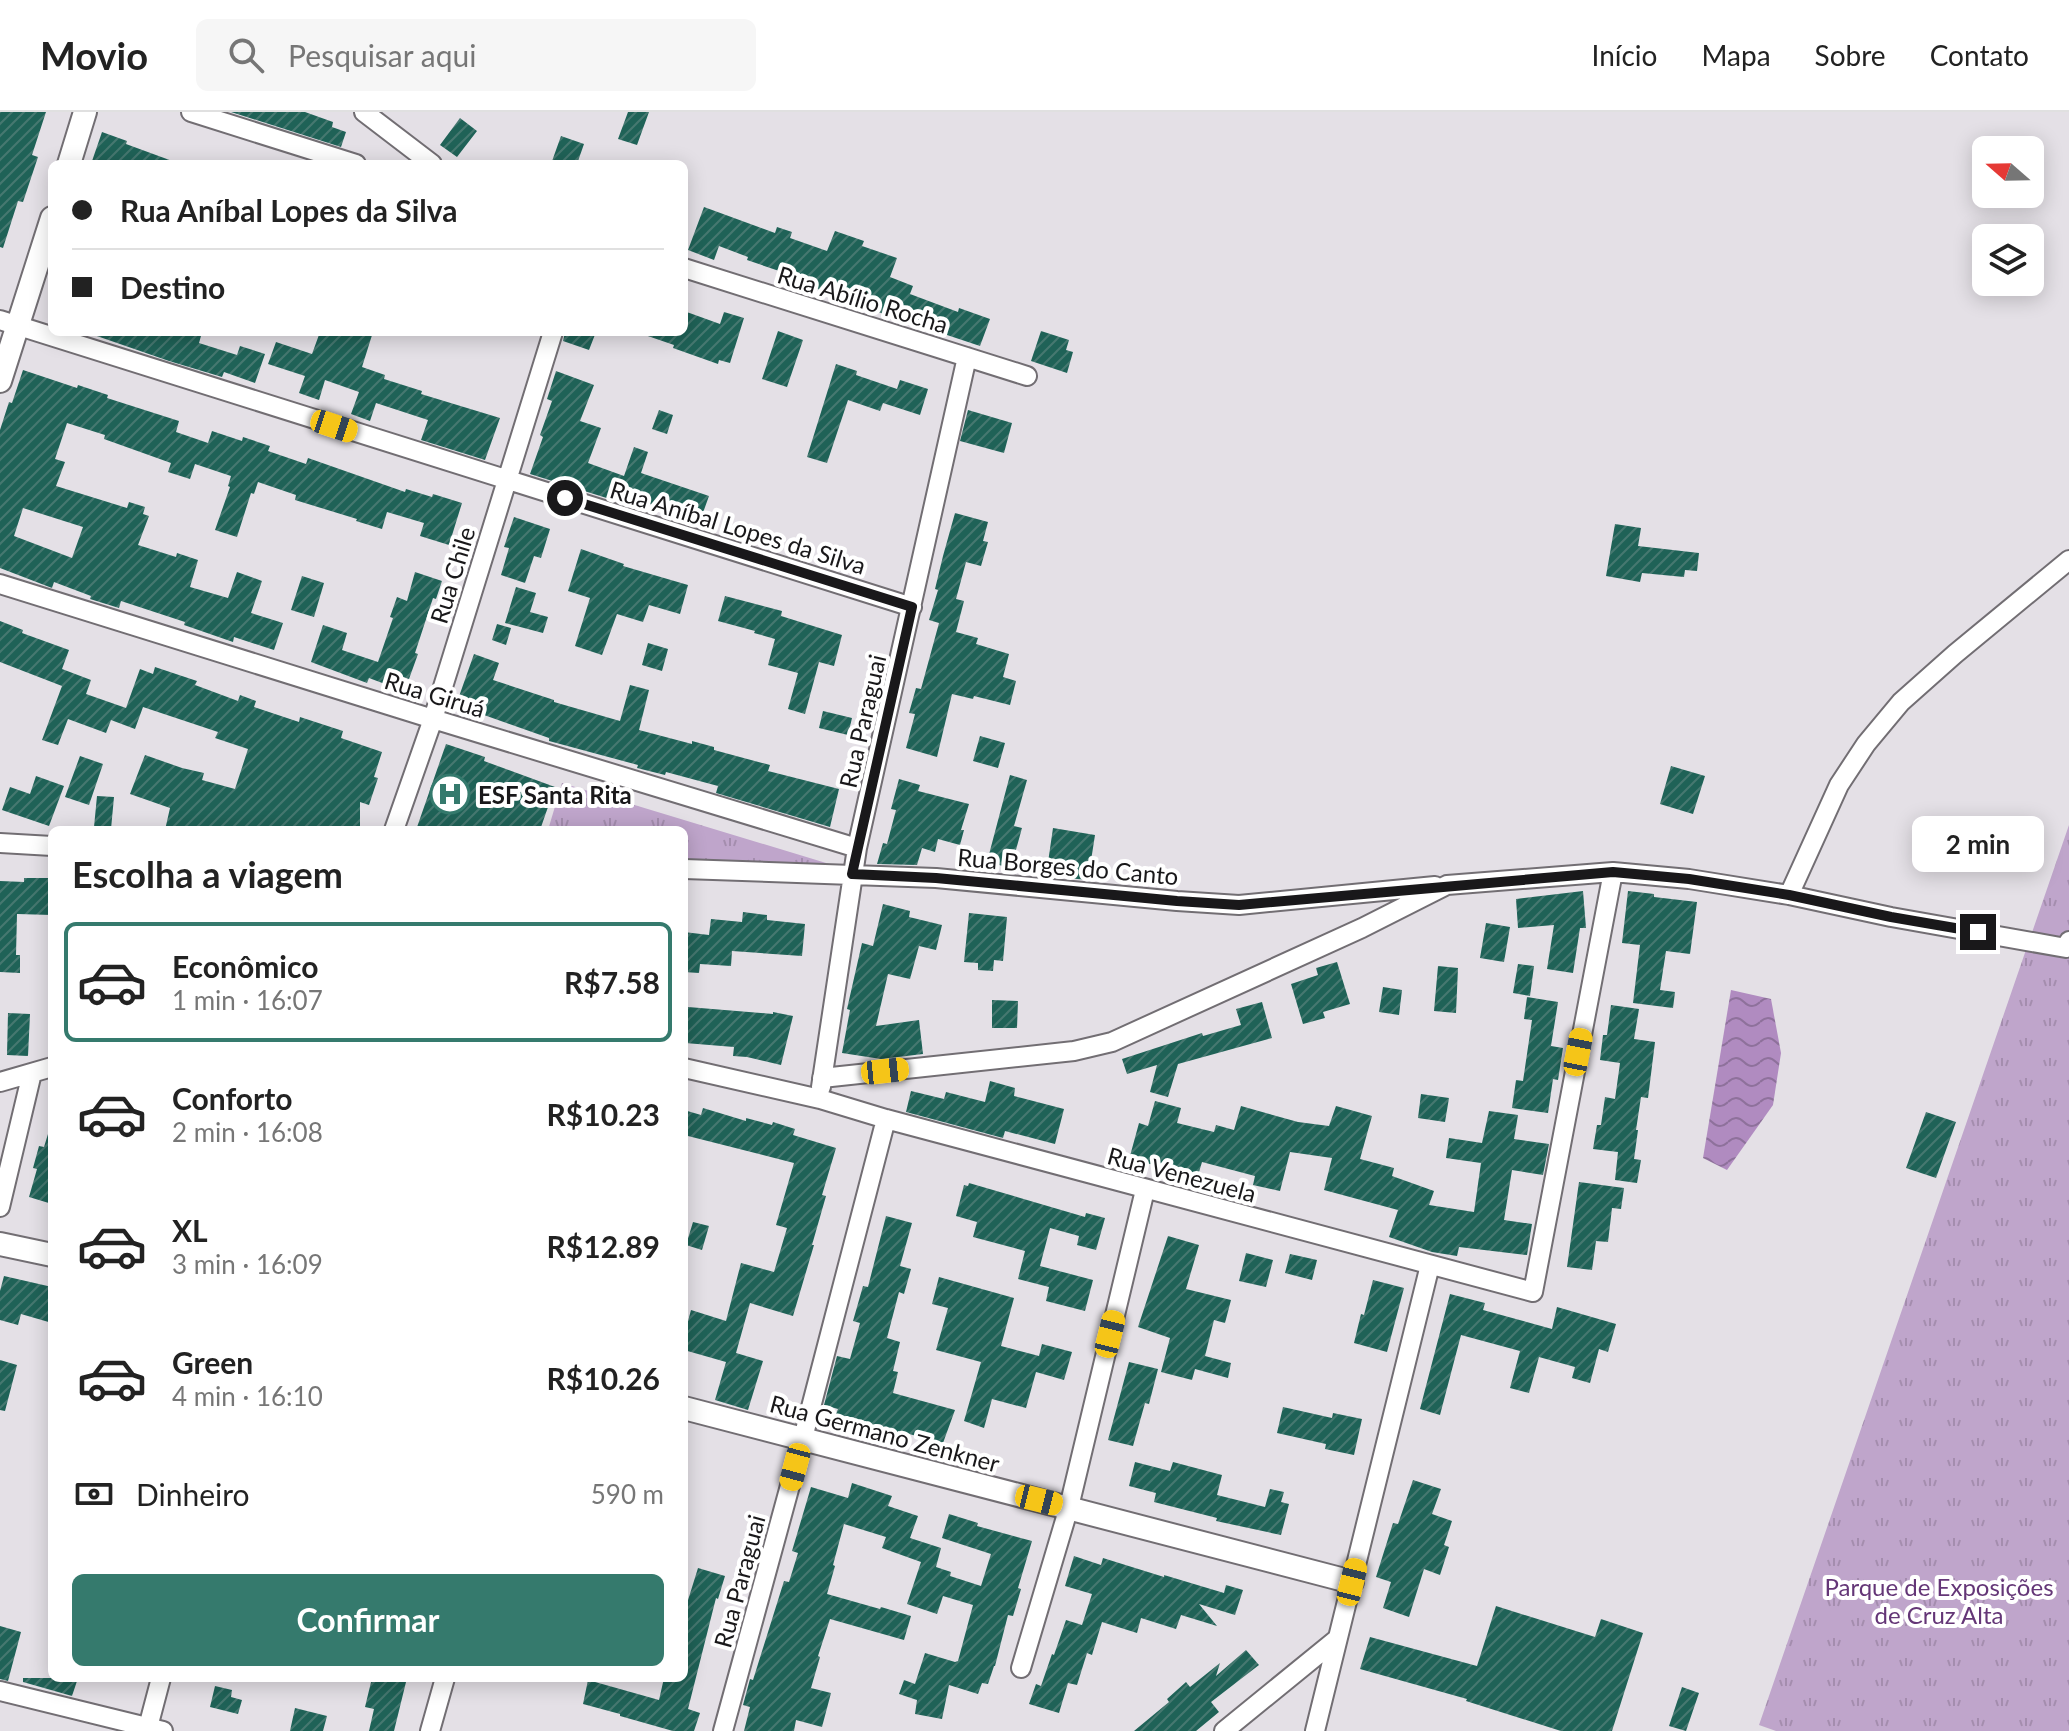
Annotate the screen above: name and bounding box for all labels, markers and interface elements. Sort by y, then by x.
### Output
search box [196,19,756,91]
text: Movio [40,32,148,78]
icon: search [224,33,268,77]
text: Pesquisar aqui [288,37,476,73]
text: Início [1592,38,1657,72]
text: Mapa [1701,38,1771,72]
text: Sobre [1815,38,1886,72]
text: Contato [1930,38,2029,72]
north arrow [1972,136,2044,208]
map controls [1972,136,2044,296]
text: Rua Aníbal Lopes da Silva [120,192,458,228]
button: layers [1972,224,2044,296]
street label: Rua Abílio Rocha [774,259,952,339]
text: Destino [120,269,225,305]
car [307,407,361,445]
street label: Rua Aníbal Lopes da Silva [607,474,869,580]
route start [547,480,583,516]
street label: Rua Chile [424,523,480,627]
street label: Rua Paraguai [833,651,891,791]
street label: Rua Giruá [381,665,489,723]
hospital icon: ESF Santa Rita [429,773,471,815]
place label: ESF Santa Rita [478,780,632,809]
callout: 2 min [1912,816,2044,872]
text: 2 min [1946,828,2010,860]
street label: Rua Borges do Canto [956,842,1180,890]
text: Escolha a viagem [72,852,343,896]
route end [1960,914,1996,950]
icon: car [76,946,148,1018]
text: Econômico [172,948,318,984]
text: R$7.58 [564,964,660,1000]
text: 1 min · 16:07 [172,984,323,1016]
car [1562,1026,1594,1078]
car [860,1057,910,1085]
icon: car [76,1078,148,1150]
text: Conforto [172,1080,292,1116]
text: R$10.23 [547,1096,660,1132]
text: 2 min · 16:08 [172,1116,323,1148]
street label: Rua Venezuela [1104,1140,1260,1208]
icon: car [76,1210,148,1282]
text: XL [172,1212,208,1248]
text: R$12.89 [547,1228,660,1264]
text: 3 min · 16:09 [172,1248,323,1280]
car [1093,1308,1127,1360]
icon: car [76,1342,148,1414]
text: Green [172,1344,253,1380]
text: R$10.26 [547,1360,660,1396]
text: 4 min · 16:10 [172,1380,323,1412]
street label: Rua Germano Zenkner [767,1388,1003,1478]
car [777,1441,813,1493]
icon: cash [72,1472,116,1516]
text: Dinheiro [136,1476,250,1512]
text: 590 m [591,1478,664,1510]
car [1013,1483,1065,1517]
street label: Rua Paraguai [707,1512,771,1650]
car [1335,1556,1369,1608]
park label: Parque de Exposições de Cruz Alta [1824,1572,2054,1629]
button: Confirmar [72,1574,664,1666]

